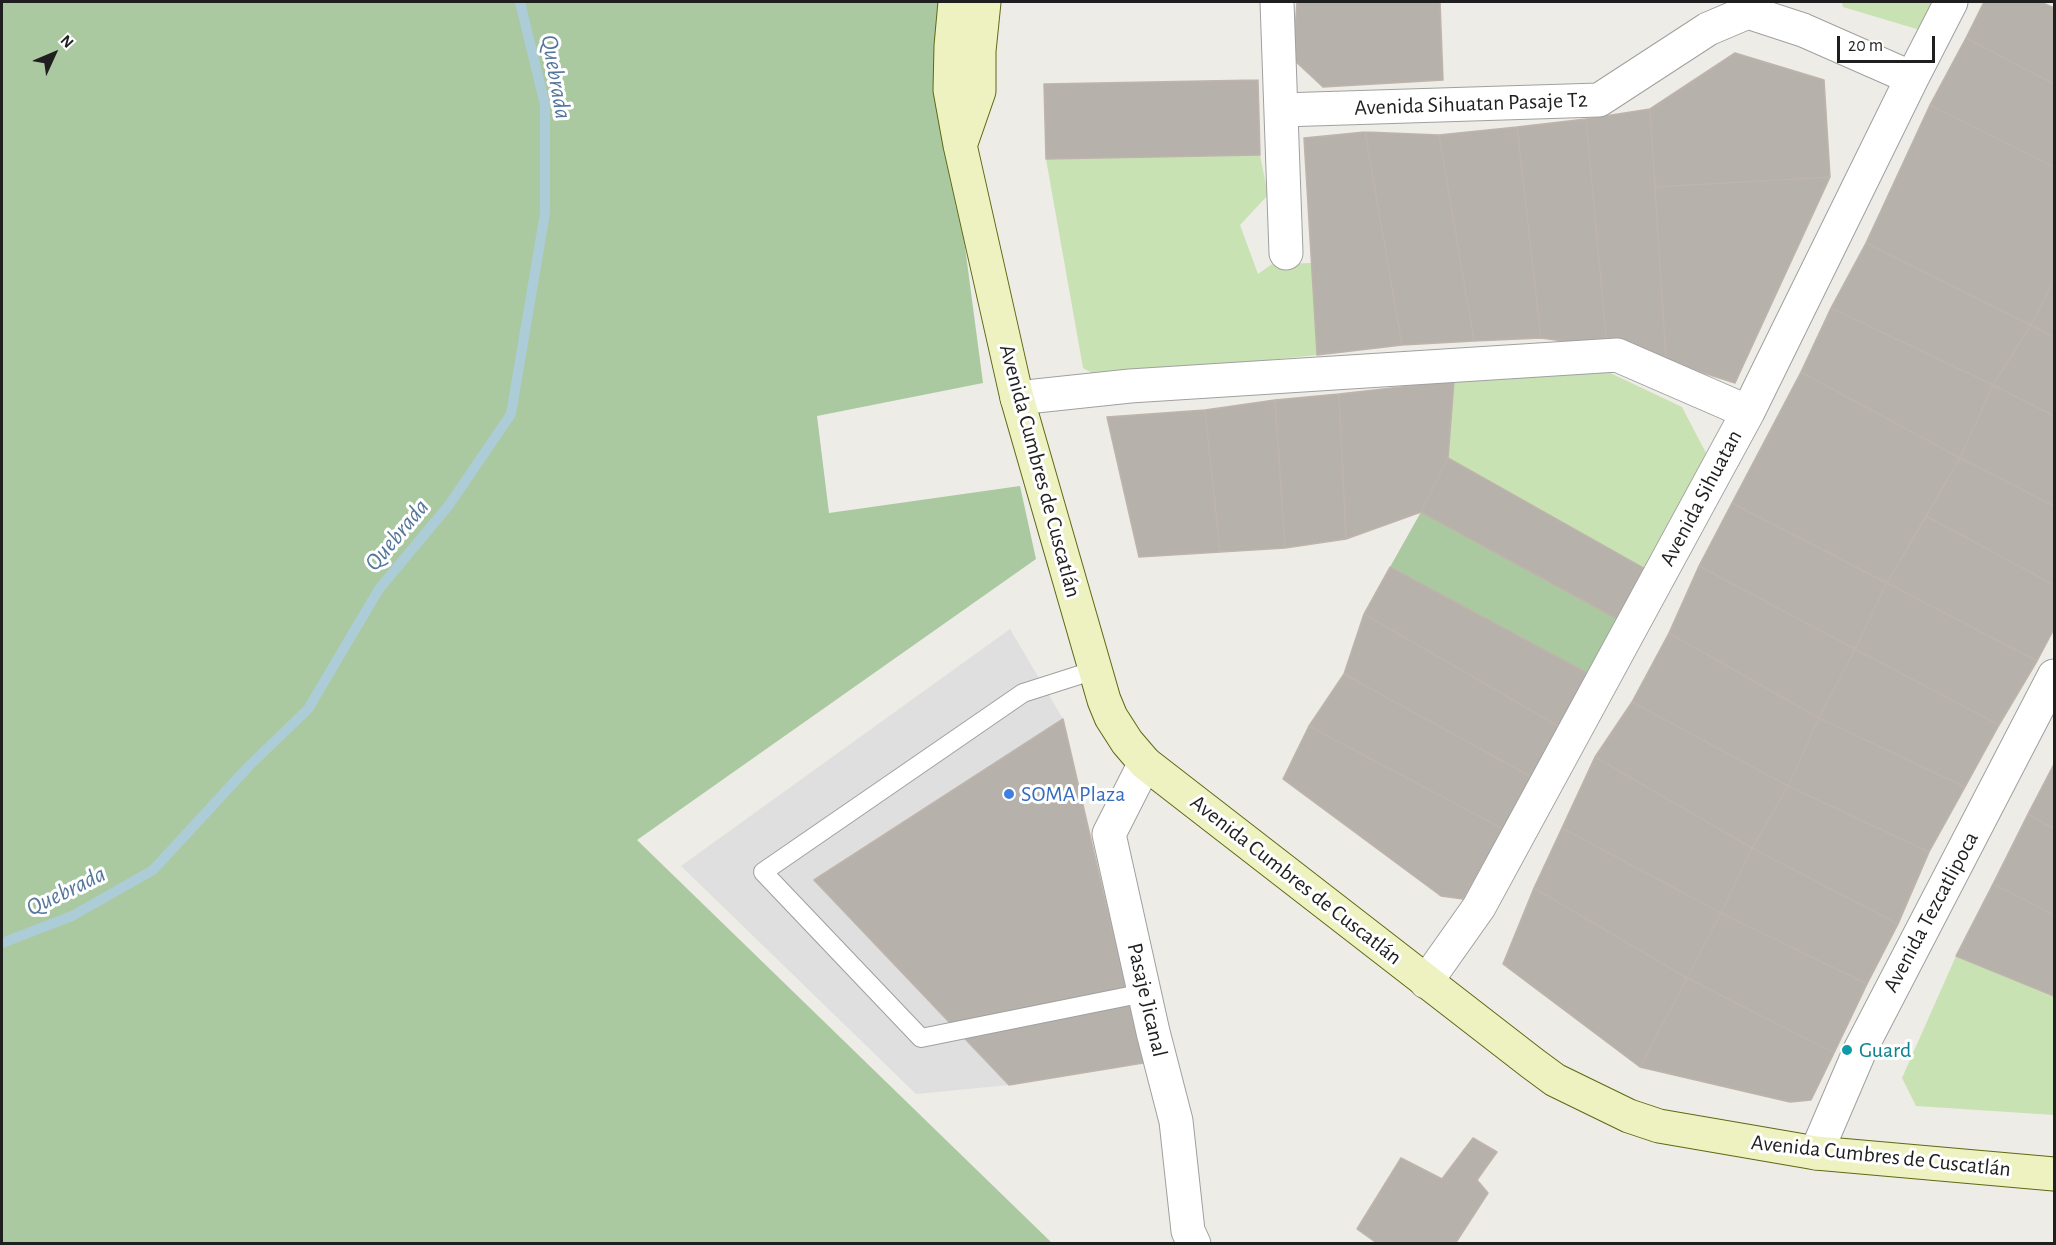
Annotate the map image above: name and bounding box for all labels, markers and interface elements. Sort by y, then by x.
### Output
north arrow [24,24,84,84]
scale bar [1840,24,1938,62]
text: N [57,32,77,51]
water label: Quebrada [534,33,578,121]
text: 20 m [1848,37,1883,55]
street label: Avenida Sihuatan Pasaje T2 [1354,87,1588,121]
street label: Avenida Cumbres de Cuscatlán [993,342,1087,600]
street label: Avenida Sihuatan [1654,426,1748,570]
water label: Quebrada [359,493,435,577]
place label: SOMA Plaza [1021,781,1125,807]
marker: SOMA Plaza [1002,787,1016,801]
street label: Avenida Cumbres de Cuscatlán [1185,789,1407,971]
street label: Avenida Tezcatlipoca [1878,827,1984,997]
water label: Quebrada [22,859,110,923]
street label: Pasaje Jicanal [1121,940,1173,1060]
place label: Guard [1859,1037,1911,1063]
marker: Guard [1840,1043,1854,1057]
street label: Avenida Cumbres de Cuscatlán [1750,1129,2012,1183]

